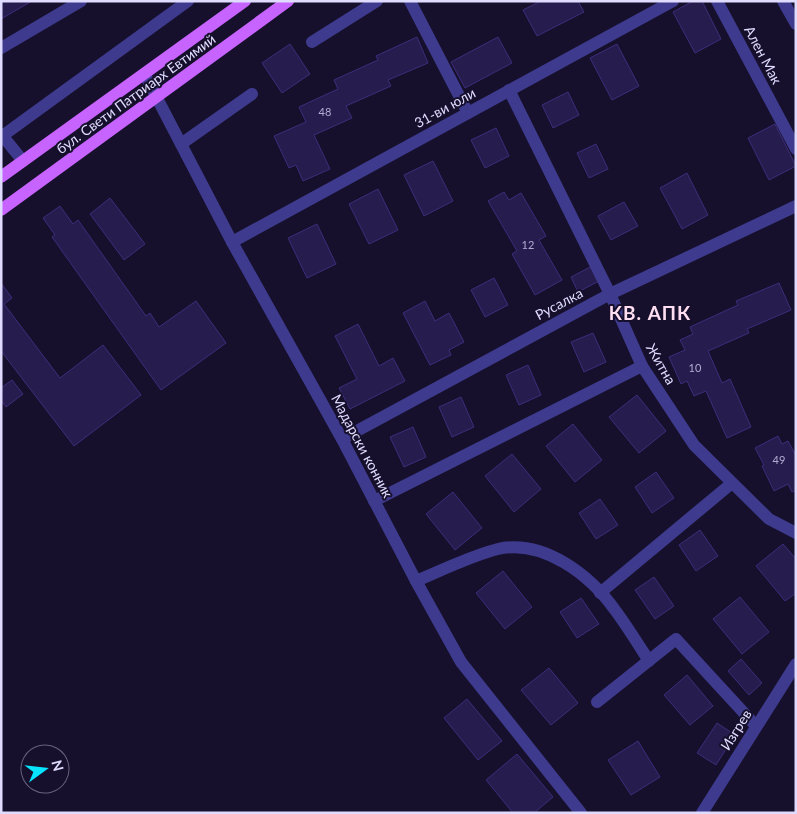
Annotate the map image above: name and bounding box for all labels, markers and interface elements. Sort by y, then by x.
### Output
street label: Ален Мак [741,23,786,88]
street label: бул. Свети Патриарх Евтимий [53,30,219,157]
street label: 31-ви юли [411,84,478,131]
house number: 48 [319,105,331,118]
house number: 12 [522,238,534,251]
street label: Русалка [532,284,586,323]
district label: КВ. АПК [609,301,691,324]
street label: Житна [643,340,680,387]
house number: 10 [689,361,702,374]
street label: Мадарски конник [328,391,397,501]
house number: 49 [773,453,785,466]
street label: Изгрев [717,706,755,753]
north arrow [20,744,70,794]
text: N [48,758,68,773]

